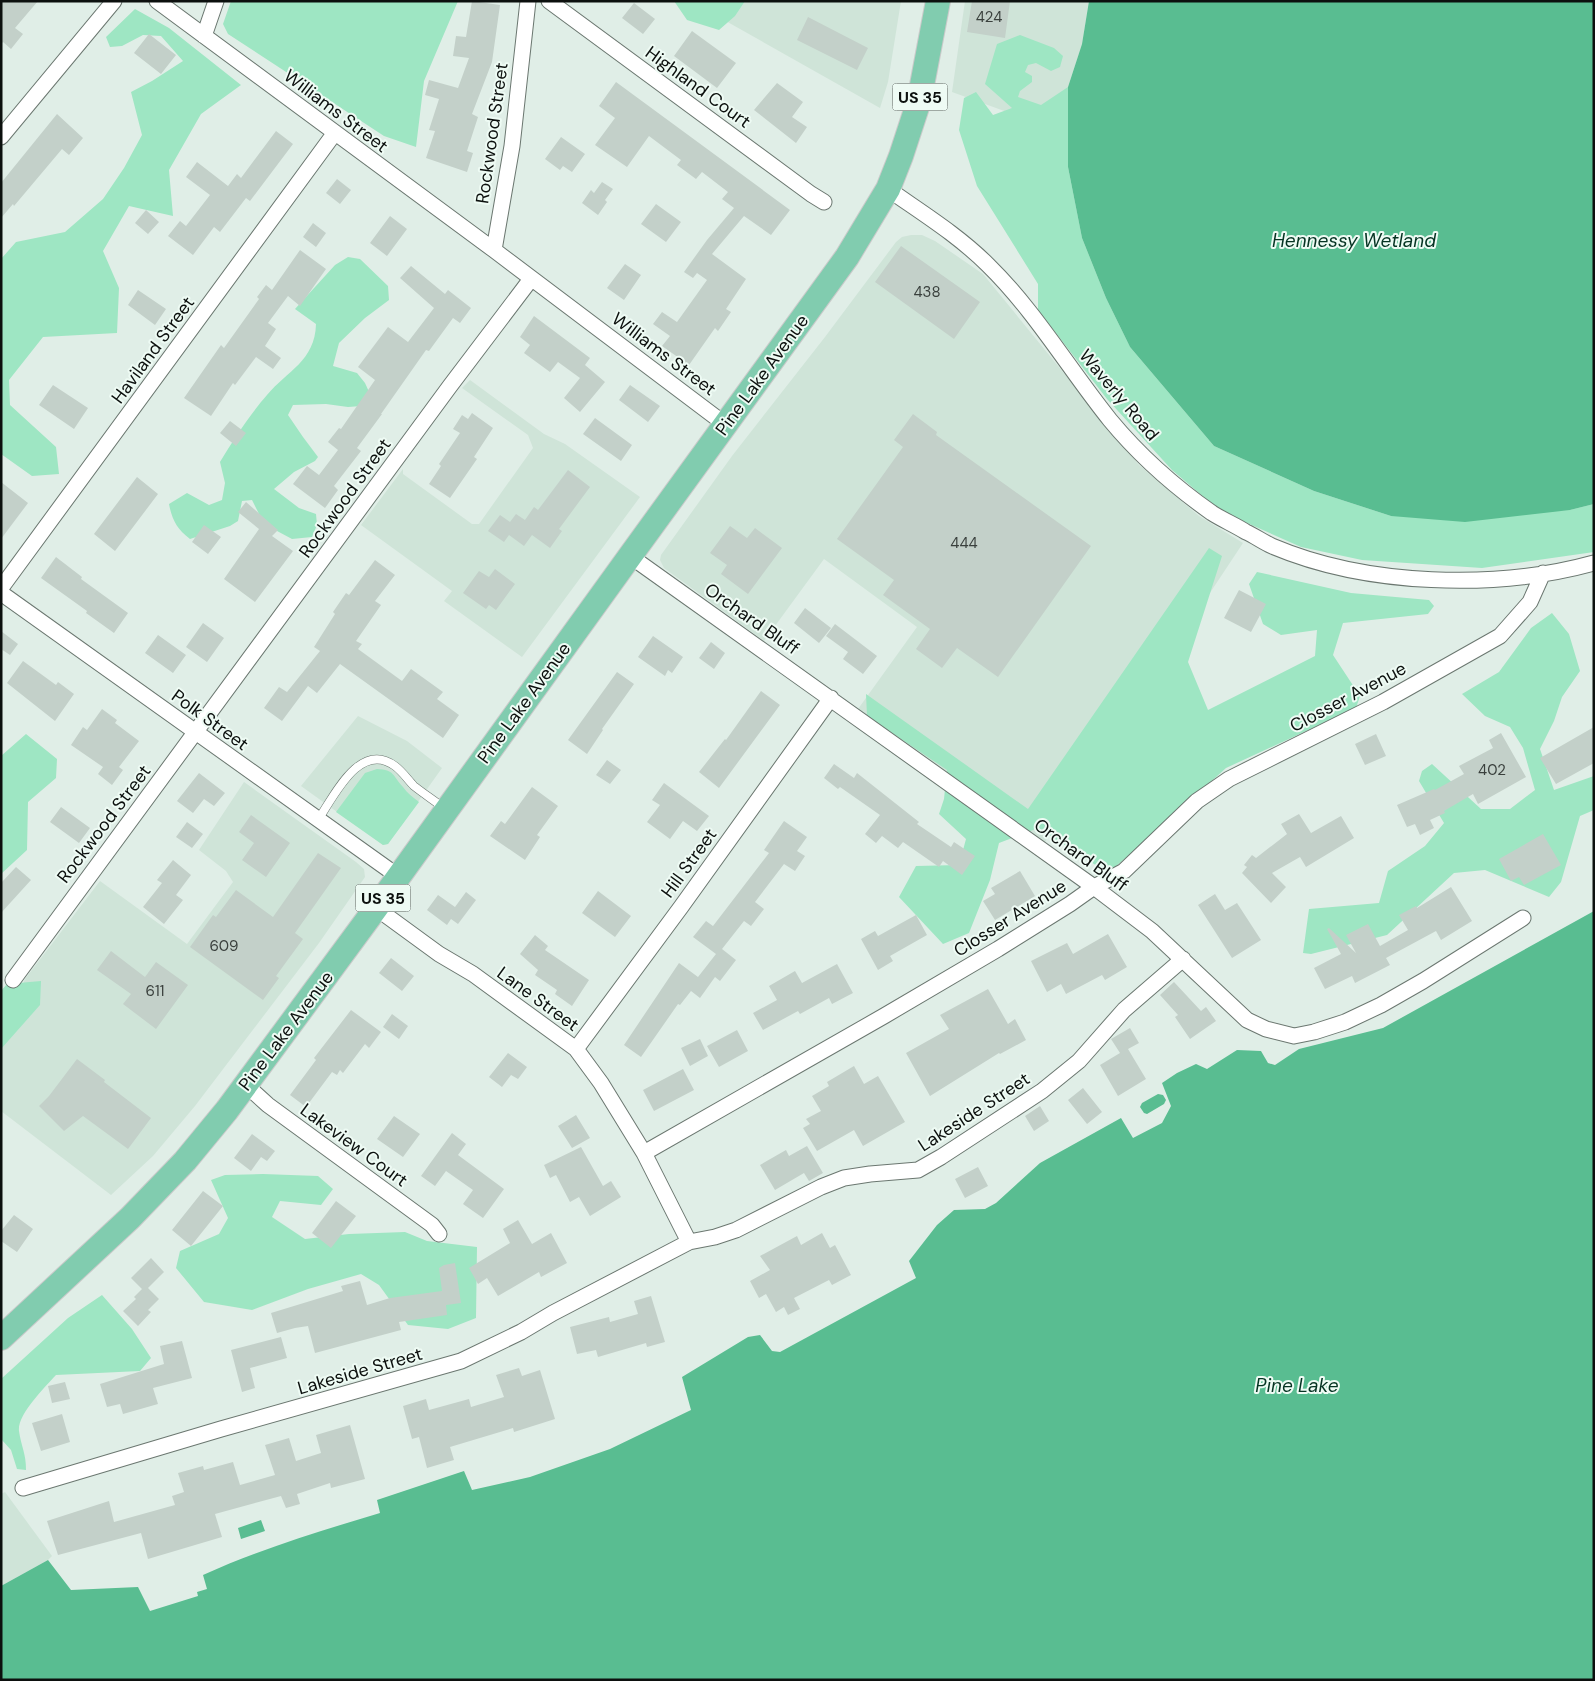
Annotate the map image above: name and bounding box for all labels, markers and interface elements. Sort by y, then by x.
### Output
house number: 424 [976,7,1002,27]
street label: Highland Court [640,41,756,133]
street label: Rockwood Street [470,61,514,205]
street label: Williams Street [279,64,393,158]
road number: US 35 [892,84,948,110]
water label: Hennessy Wetland [1272,228,1437,253]
house number: 438 [913,282,941,302]
street label: Haviland Street [106,292,200,408]
street label: Williams Street [607,307,721,401]
street label: Pine Lake Avenue [710,310,814,440]
street label: Waverly Road [1074,344,1164,446]
street label: Rockwood Street [294,433,396,563]
house number: 444 [950,533,978,553]
street label: Orchard Bluff [700,577,804,661]
street label: Pine Lake Avenue [472,638,576,768]
street label: Closser Avenue [1286,656,1410,738]
street label: Polk Street [167,684,253,756]
street label: Rockwood Street [52,760,156,888]
house number: 402 [1478,760,1506,780]
street label: Orchard Bluff [1029,813,1133,897]
street label: Hill Street [656,823,722,903]
street label: Closser Avenue [949,874,1071,962]
road number: US 35 [356,884,410,911]
house number: 609 [209,936,239,956]
street label: Lane Street [492,961,584,1037]
street label: Pine Lake Avenue [233,966,339,1096]
house number: 611 [146,981,164,1001]
street label: Lakeside Street [914,1067,1034,1157]
street label: Lakeview Court [295,1098,413,1192]
street label: Lakeside Street [295,1342,425,1400]
water label: Pine Lake [1255,1373,1339,1398]

